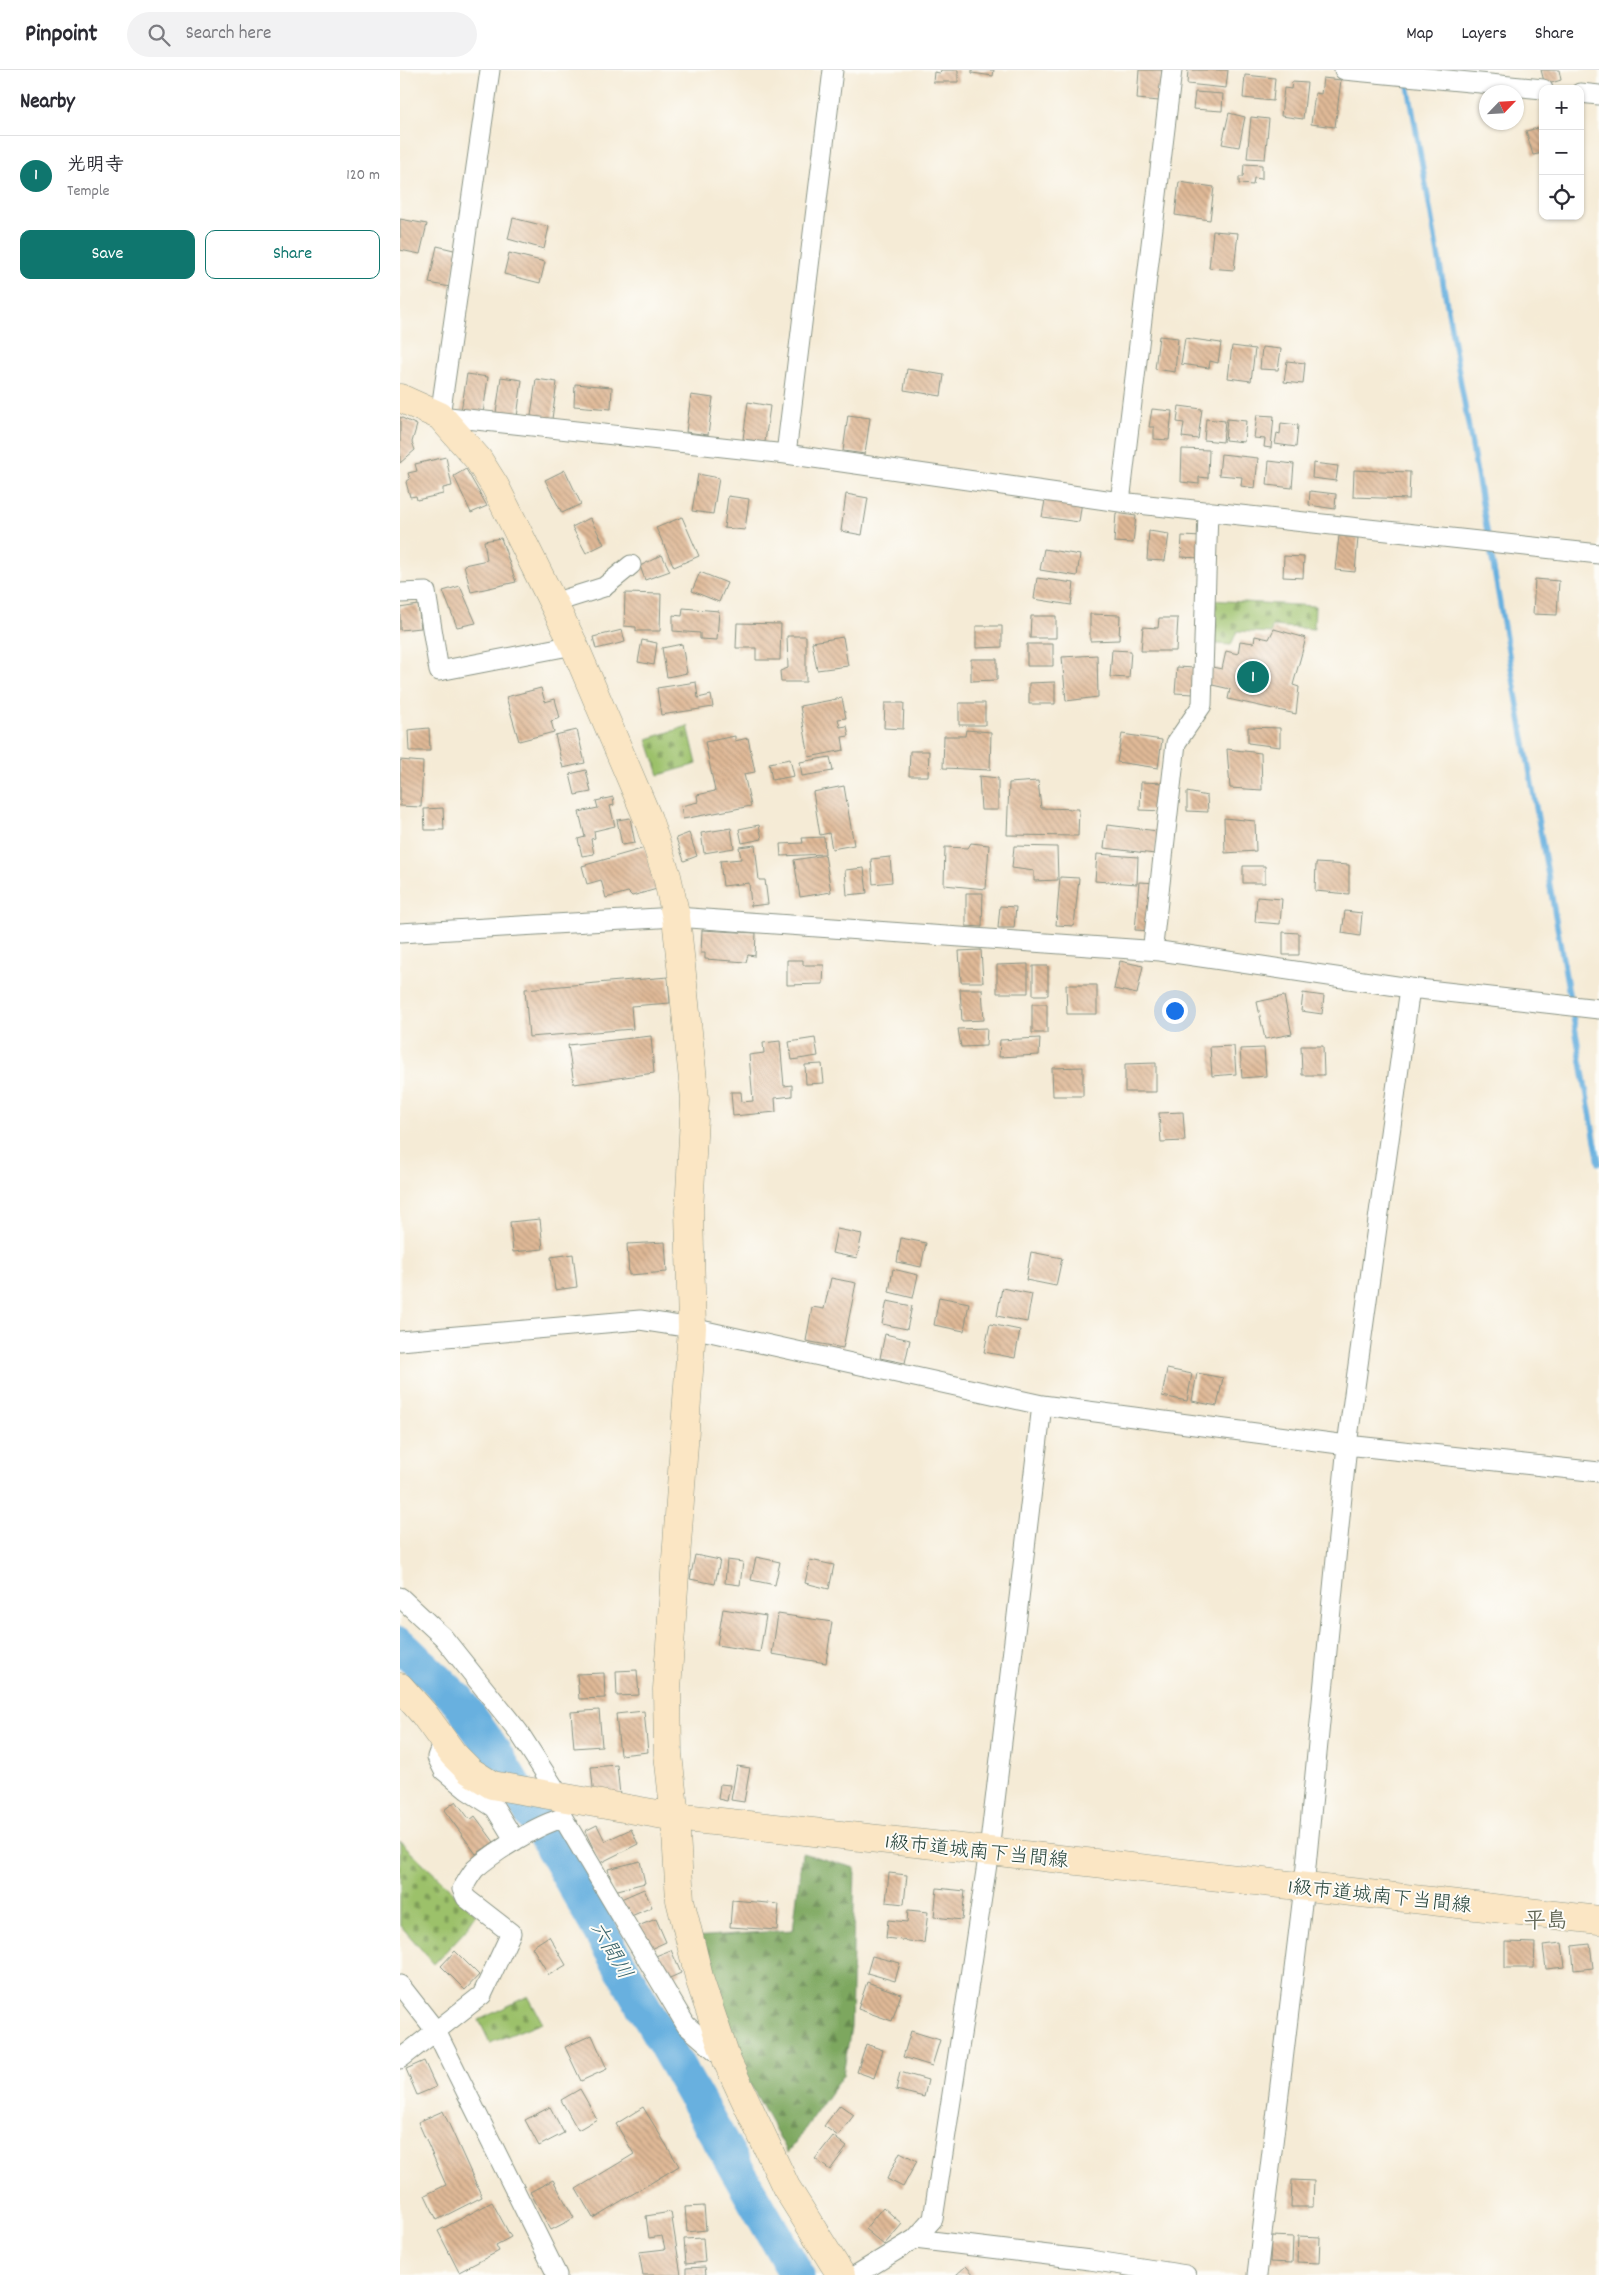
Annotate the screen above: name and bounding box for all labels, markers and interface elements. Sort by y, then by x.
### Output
search box [127,12,477,57]
text: Pinpoint [25,18,97,52]
icon: search [145,21,173,49]
text: Search here [185,21,271,48]
text: Map [1406,22,1433,47]
text: Layers [1461,22,1507,47]
text: Share [1535,22,1574,47]
north arrow [1479,85,1524,130]
map controls [1539,85,1584,220]
button: + [1539,85,1584,130]
text: Nearby [20,88,75,118]
button: − [1539,130,1584,175]
text: 光明寺 [67,153,124,180]
text: 1 [34,164,38,187]
text: 120 m [346,164,380,187]
button: locate [1539,175,1584,220]
text: Temple [67,180,110,203]
button: Save [20,230,195,279]
button: Share [205,230,380,279]
pin: 1 [1237,658,1269,696]
your location [1162,998,1188,1024]
street label: 1級市道城南下当間線 [884,1829,1070,1877]
street label: 1級市道城南下当間線 [1287,1874,1473,1922]
district label: 平島 [1524,1907,1568,1938]
water label: 六間川 [581,1917,638,1986]

